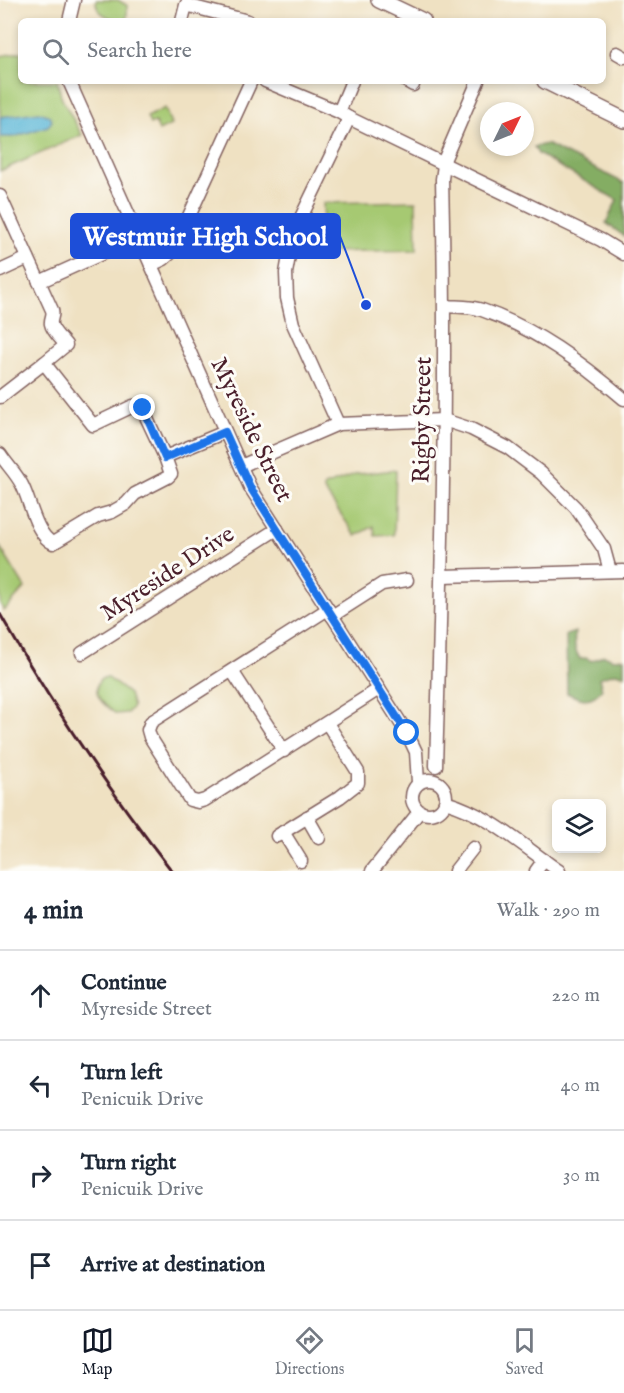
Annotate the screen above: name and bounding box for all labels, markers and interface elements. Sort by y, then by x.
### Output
search box [18,18,606,84]
icon: search [39,35,72,68]
text: Search here [87,37,192,65]
north arrow [480,102,534,156]
callout: Westmuir High School [71,214,340,258]
text: Westmuir High School [81,221,328,254]
street label: Myreside Street [203,353,299,507]
street label: Rigby Street [406,356,440,484]
route end [129,394,155,420]
street label: Myreside Drive [95,519,241,629]
route start [393,719,419,745]
map controls [552,799,606,853]
button: layers [552,799,606,853]
text: 4 min [24,894,83,927]
text: Walk · 290 m [496,898,600,923]
text: Continue [81,969,167,997]
icon: ahead [24,979,57,1012]
text: 220 m [552,983,600,1008]
text: Myreside Street [81,997,212,1022]
text: Turn left [81,1059,163,1087]
icon: left [24,1069,57,1102]
text: 40 m [561,1073,600,1098]
text: Penicuik Drive [81,1087,203,1112]
text: Turn right [81,1149,176,1177]
icon: right [24,1159,57,1192]
text: 30 m [563,1163,600,1188]
text: Penicuik Drive [81,1177,203,1202]
icon: arrive [24,1249,57,1282]
text: Arrive at destination [81,1251,265,1279]
tab: Map [81,1324,114,1380]
tab: Directions [275,1324,344,1380]
tab: Saved [506,1324,543,1380]

